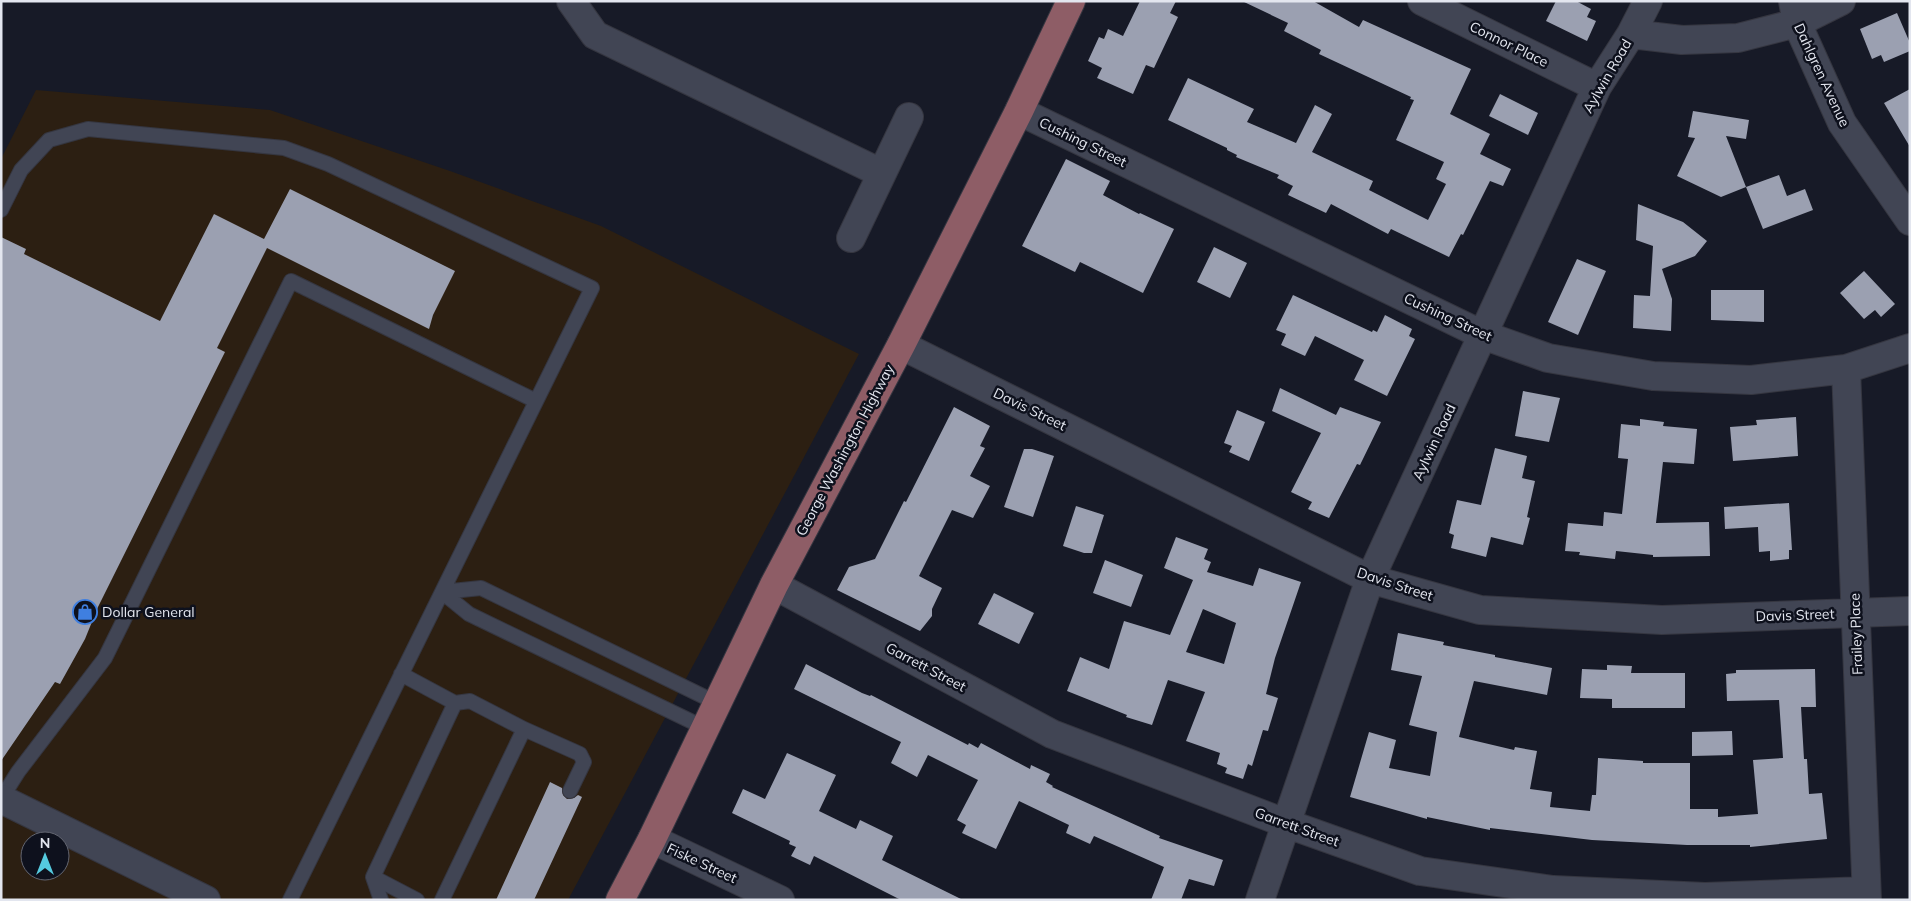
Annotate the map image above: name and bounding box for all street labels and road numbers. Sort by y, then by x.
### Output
street label: Connor Place [1467,17,1551,71]
street label: Dahlgren Avenue [1790,20,1854,130]
street label: Aylwin Road [1579,36,1635,116]
street label: Cushing Street [1036,113,1130,171]
street label: Cushing Street [1401,289,1495,345]
street label: George Washington Highway [792,361,898,539]
street label: Davis Street [991,384,1069,434]
street label: Aylwin Road [1408,401,1460,483]
street label: Davis Street [1355,563,1435,605]
street label: Frailey Place [1846,593,1866,675]
street label: Davis Street [1755,605,1835,625]
street label: Garrett Street [883,638,969,696]
street label: Garrett Street [1252,803,1342,851]
street label: Fiske Street [664,839,740,887]

